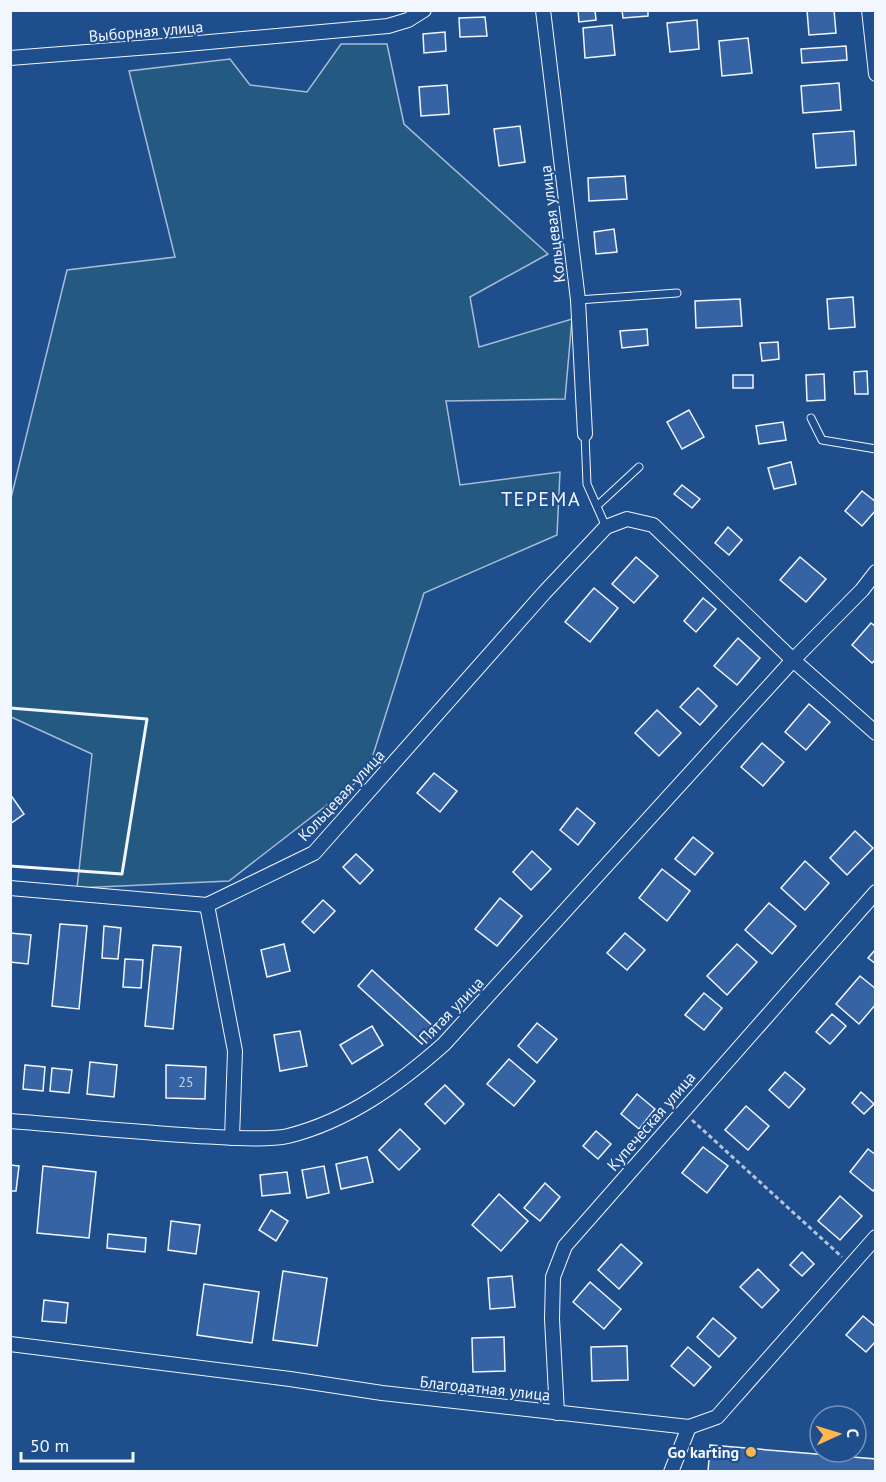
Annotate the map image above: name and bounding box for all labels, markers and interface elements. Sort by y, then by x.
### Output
street label: Выборная улица [88,16,204,46]
street label: Кольцевая улица [535,164,569,284]
district label: ТЕРЕМА [501,486,581,512]
street label: Кольцевая улица [293,745,389,845]
street label: Пятая улица [414,972,488,1048]
street label: Купеческая улица [602,1067,700,1175]
house number: 25 [178,1073,194,1091]
street label: Благодатная улица [419,1371,551,1405]
north arrow [808,1404,868,1464]
scale bar [21,1425,134,1463]
text: С [843,1428,863,1438]
text: 50 m [30,1434,69,1457]
place label: Go karting [668,1442,739,1462]
marker: Go karting [744,1445,758,1459]

